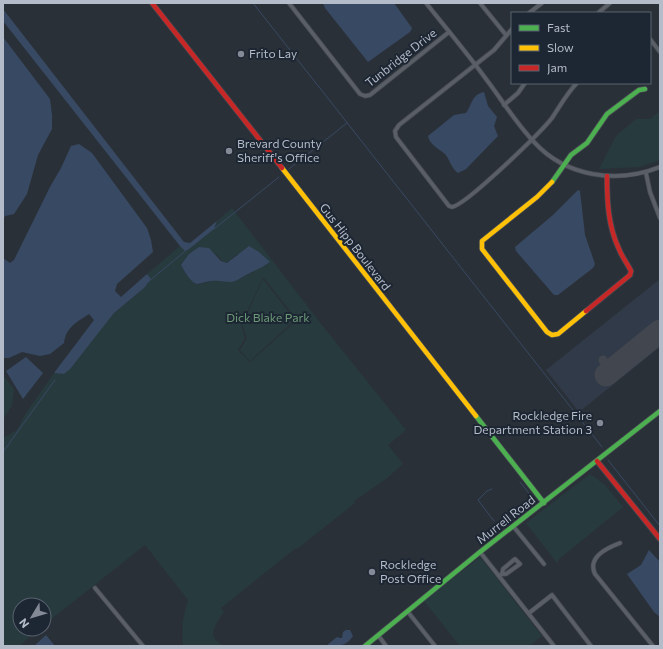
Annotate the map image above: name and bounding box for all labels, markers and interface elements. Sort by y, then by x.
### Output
legend [511,12,651,84]
text: Fast [547,20,570,34]
street label: Tunbridge Drive [362,25,439,89]
text: Slow [547,40,574,54]
place label: Frito Lay [249,46,297,60]
marker: Frito Lay [236,49,246,59]
text: Jam [547,60,567,75]
place label: Brevard County Sheriff's Office [237,136,322,164]
marker: Brevard County Sheriff's Office [224,146,234,156]
street label: Gus Hipp Boulevard [317,200,394,293]
park label: Dick Blake Park [226,310,310,324]
place label: Rockledge Fire Department Station 3 [474,408,592,436]
marker: Rockledge Fire Department Station 3 [595,418,605,428]
street label: Murrell Road [473,492,537,546]
place label: Rockledge Post Office [380,557,441,585]
marker: Rockledge Post Office [367,567,377,577]
north arrow [12,597,52,637]
text: N [16,616,31,631]

